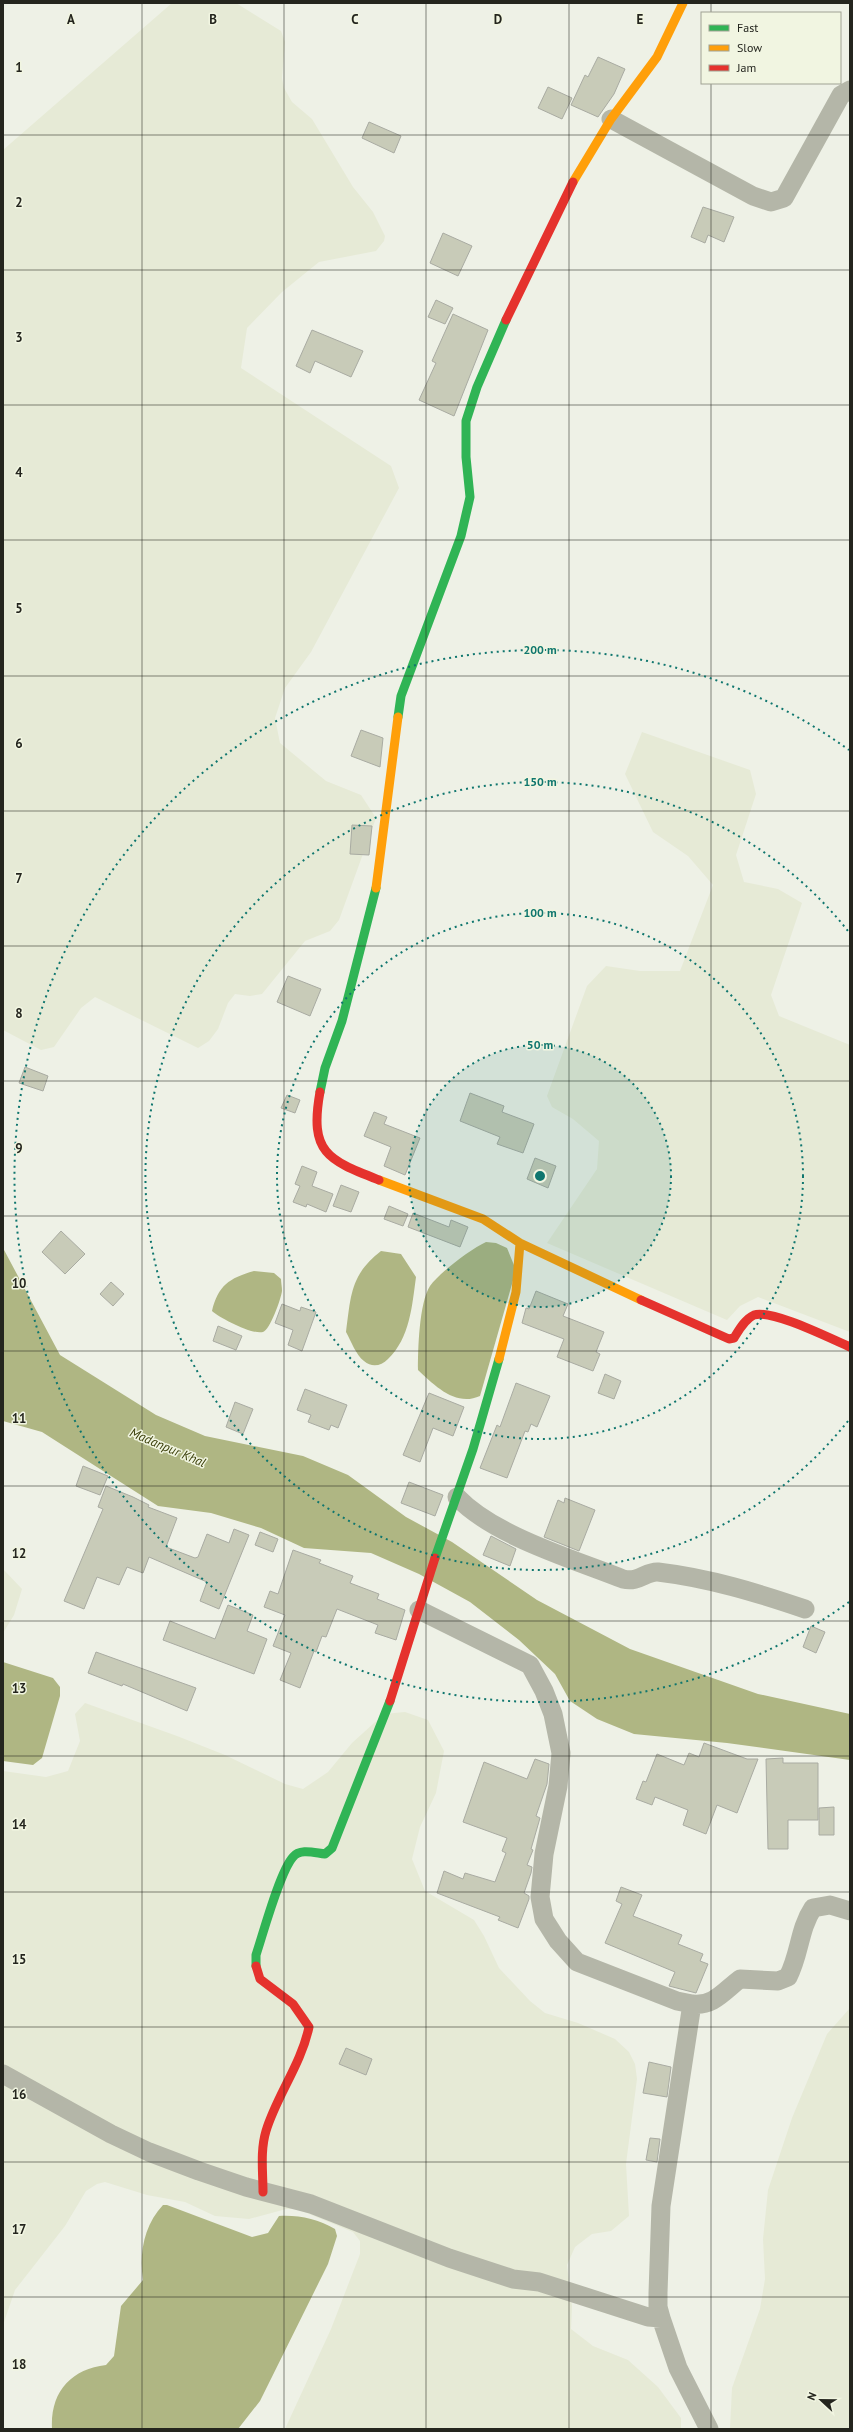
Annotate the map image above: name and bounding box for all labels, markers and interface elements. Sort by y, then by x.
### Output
text: A [67,11,75,28]
text: B [209,11,217,28]
text: C [351,11,359,28]
text: D [494,11,502,28]
text: E [637,11,644,28]
legend [701,12,841,84]
text: Fast [737,20,758,35]
text: Slow [737,40,762,55]
text: 1 [15,59,23,76]
text: Jam [736,60,756,75]
text: 2 [15,194,23,211]
text: 3 [15,329,23,346]
text: 4 [15,464,23,481]
text: 5 [15,600,23,617]
text: 200 m [523,642,557,657]
text: 6 [15,735,23,752]
text: 150 m [523,774,557,789]
text: 7 [15,870,23,887]
text: 100 m [523,905,557,920]
text: 8 [15,1005,23,1022]
text: 50 m [527,1037,553,1052]
text: 9 [15,1140,23,1157]
centre of rings [533,1169,547,1183]
text: 10 [12,1275,26,1292]
text: 11 [12,1410,26,1427]
water label: Madanpur Khal [127,1424,209,1471]
text: 12 [12,1545,26,1562]
text: 13 [12,1680,26,1697]
text: 14 [12,1816,27,1833]
text: 15 [12,1951,26,1968]
text: 16 [12,2086,26,2103]
text: 17 [12,2221,26,2238]
text: 18 [12,2356,26,2373]
north arrow [801,2380,841,2420]
text: N [804,2390,820,2402]

